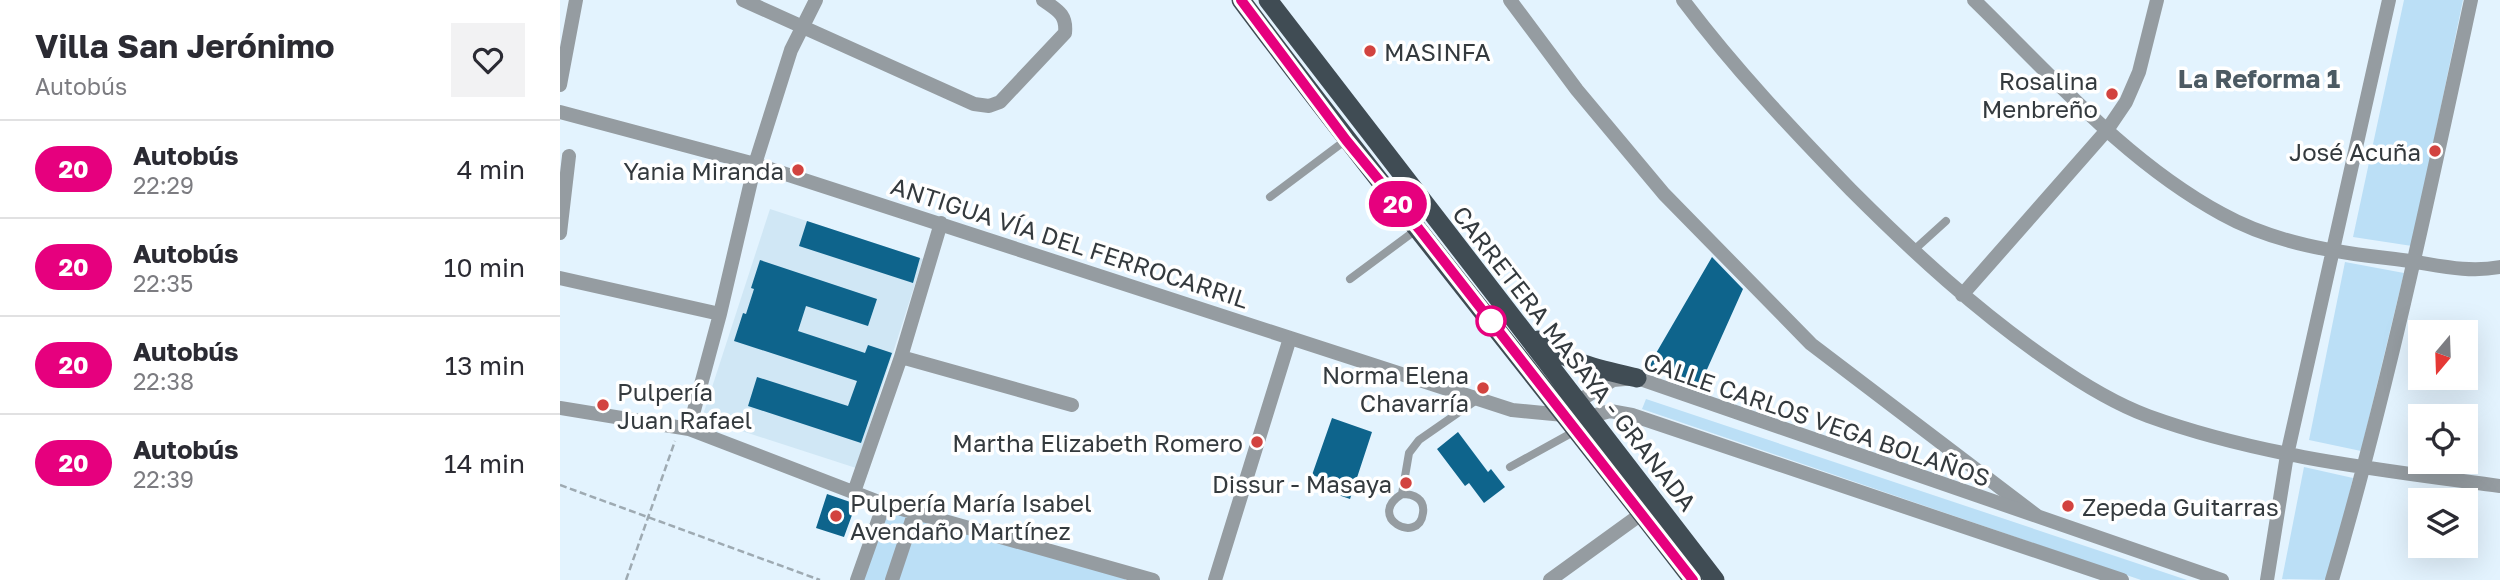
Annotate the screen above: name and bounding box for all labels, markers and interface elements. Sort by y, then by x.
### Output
button: heart [451,23,525,97]
text: Villa San Jerónimo [35,26,335,65]
place label: MASINFA [1384,37,1491,66]
marker: MASINFA [1362,43,1378,59]
district label: La Reforma 1 [2178,63,2340,94]
place label: Rosalina Menbreño [1982,66,2098,123]
text: Autobús [35,72,127,100]
marker: Rosalina Menbreño [2104,86,2120,102]
place label: José Acuña [2289,137,2421,166]
text: Autobús [133,140,239,171]
marker: José Acuña [2427,143,2443,159]
text: 20 [58,154,89,183]
text: 4 min [457,154,525,185]
place label: Yania Miranda [623,156,784,185]
marker: Yania Miranda [790,162,806,178]
street label: ANTIGUA VÍA DEL FERROCARRIL [887,170,1253,314]
text: 22:29 [133,171,194,199]
line badge: 20 [1366,181,1430,227]
text: 20 [1383,189,1413,218]
street label: CARRETERA MASAYA - GRANADA [1447,200,1703,516]
text: Autobús [133,238,239,269]
text: 20 [58,252,89,281]
text: 10 min [444,252,525,283]
text: 22:35 [133,269,193,297]
unlabelled marker [1476,306,1506,336]
north arrow [2408,320,2478,390]
map controls [2408,320,2478,558]
text: Autobús [133,336,239,367]
street label: CALLE CARLOS VEGA BOLAÑOS [1640,346,1994,492]
text: 20 [58,350,89,379]
text: 13 min [445,350,525,381]
place label: Norma Elena Chavarría [1322,360,1469,417]
text: 22:38 [133,367,194,395]
place label: Pulpería Juan Rafael [617,377,752,434]
marker: Norma Elena Chavarría [1475,380,1491,396]
marker: Pulpería Juan Rafael [595,397,611,413]
button: locate [2408,404,2478,474]
place label: Martha Elizabeth Romero [952,428,1243,457]
text: Autobús [133,434,239,465]
marker: Martha Elizabeth Romero [1249,434,1265,450]
text: 20 [58,448,89,477]
text: 14 min [444,448,525,479]
text: 22:39 [133,465,194,493]
place label: Dissur - Masaya [1212,469,1392,498]
marker: Dissur - Masaya [1398,475,1414,491]
place label: Pulpería María Isabel Avendaño Martínez [850,488,1092,545]
button: layers [2408,488,2478,558]
place label: Zepeda Guitarras [2082,492,2279,521]
marker: Zepeda Guitarras [2060,498,2076,514]
marker: Pulpería María Isabel Avendaño Martínez [828,508,844,524]

